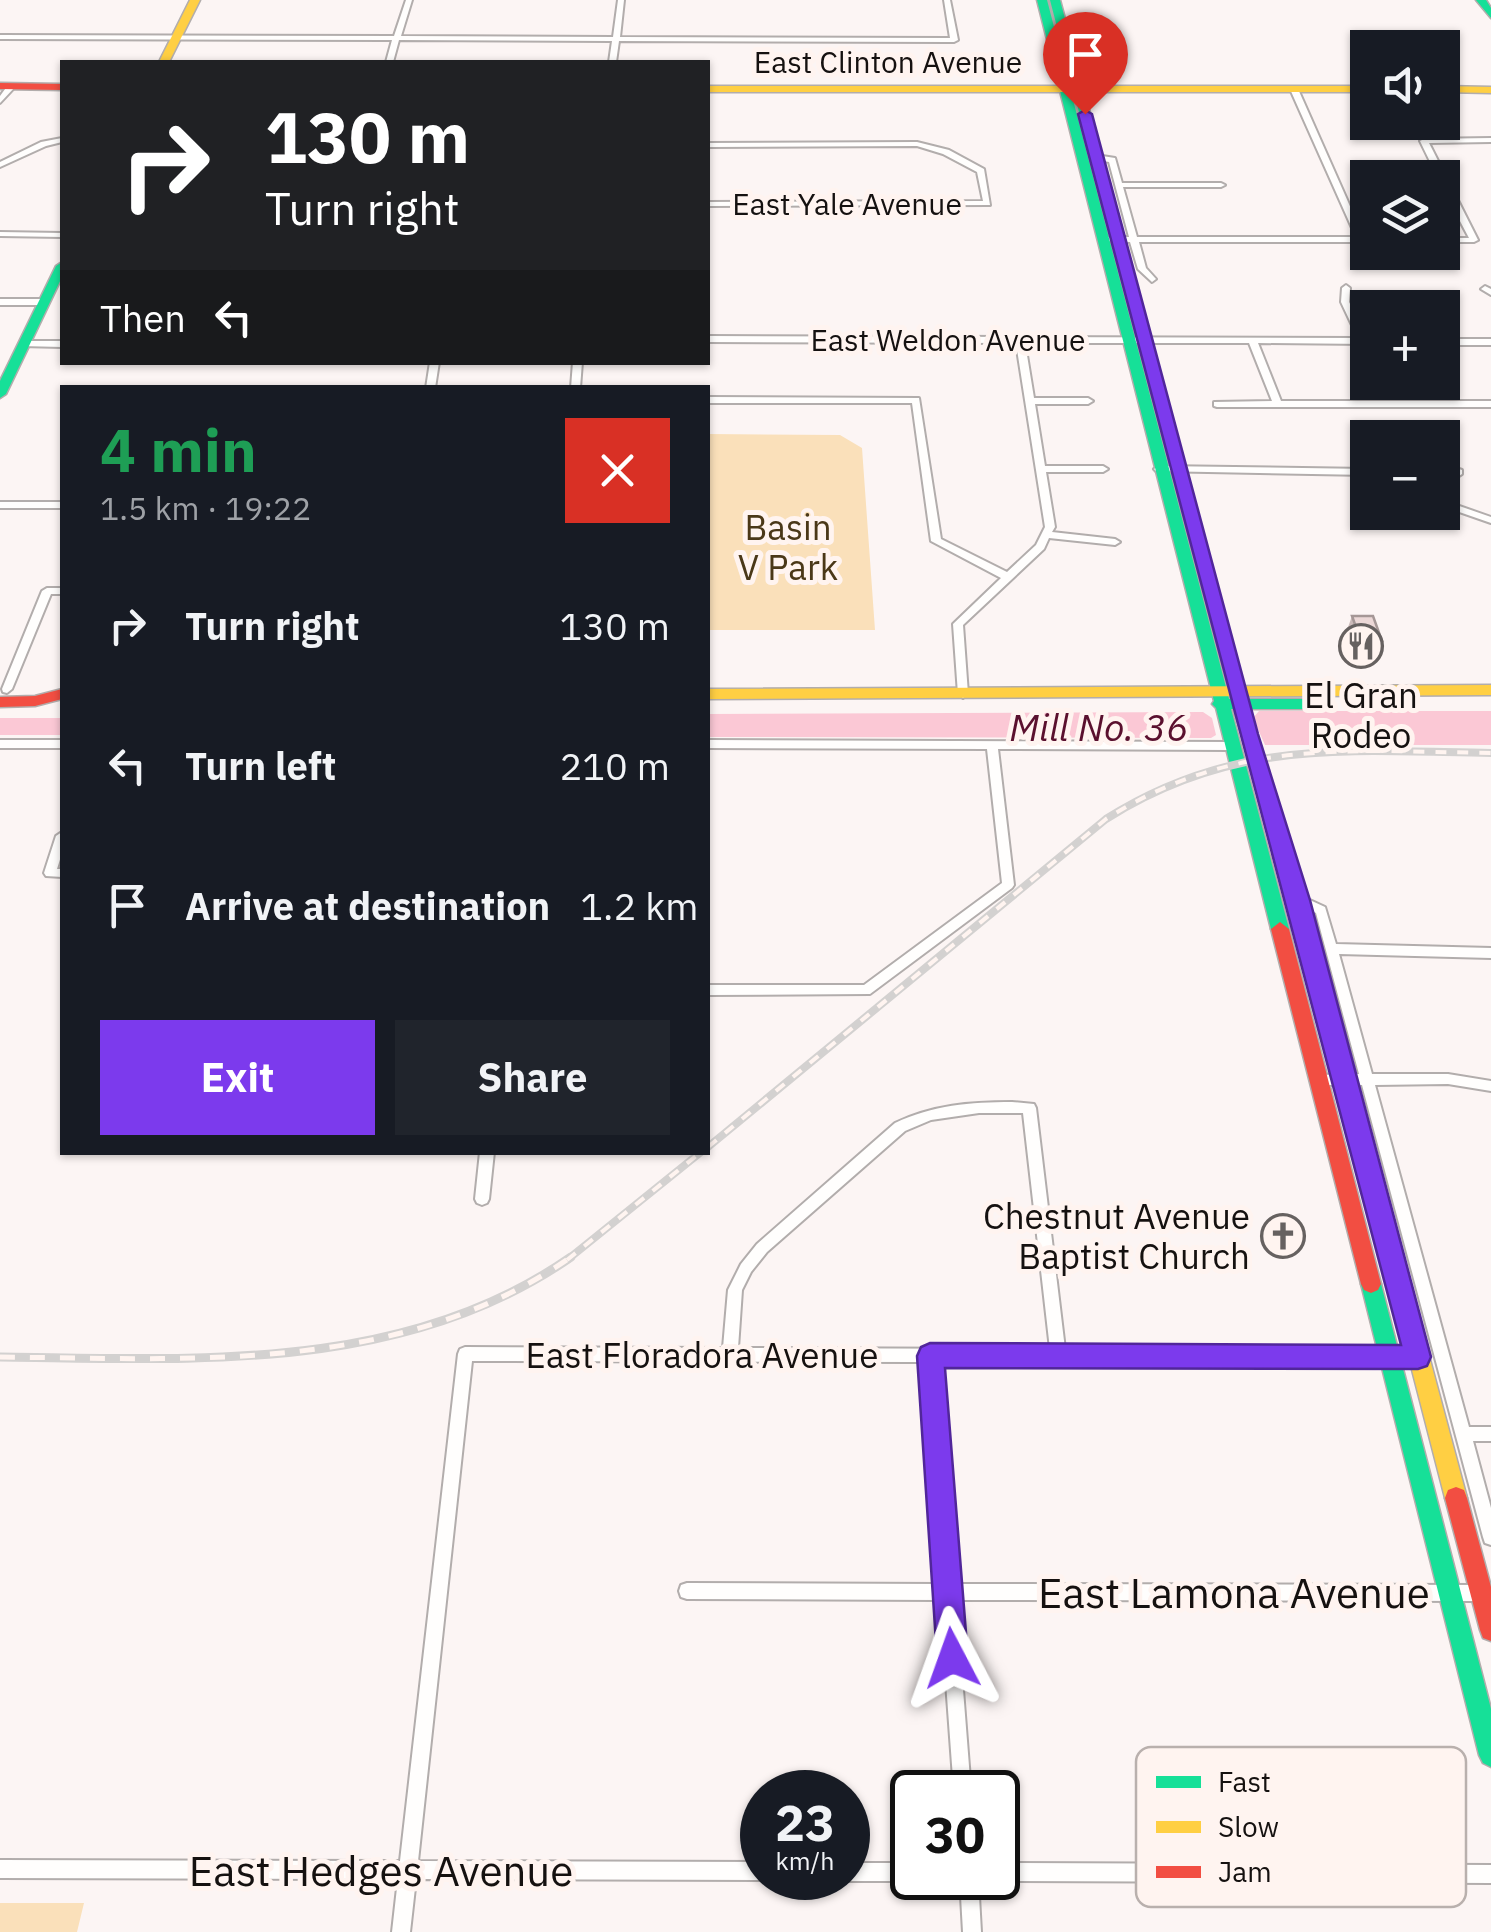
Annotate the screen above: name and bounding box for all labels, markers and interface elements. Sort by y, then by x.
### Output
pin [1043,12,1128,115]
icon: arrive [1058,27,1113,82]
map controls [1350,30,1460,530]
button: sound [1350,30,1460,140]
street label: East Clinton Avenue [754,42,1022,81]
text: 130 m [265,91,470,182]
icon: right [100,100,230,230]
button: layers [1350,160,1460,270]
text: Turn right [265,179,460,237]
street label: East Yale Avenue [732,184,962,223]
icon: left [206,290,261,345]
button: + [1350,290,1460,400]
text: Then [100,293,186,342]
street label: East Weldon Avenue [811,320,1085,359]
text: 4 min [100,410,257,489]
button: close [565,418,670,523]
button: − [1350,420,1460,530]
text: 1.5 km · 19:22 [100,487,311,529]
park label: Basin V Park [738,504,838,590]
icon: right [100,598,155,653]
text: Turn right [185,601,360,650]
text: 130 m [559,601,670,650]
restaurant icon: El Gran Rodeo [1338,623,1384,669]
place label: El Gran Rodeo [1304,672,1418,758]
water label: Mill No. 36 [1009,702,1189,751]
icon: left [100,738,155,793]
text: Turn left [185,741,336,790]
text: 210 m [559,741,670,790]
icon: arrive [100,878,155,933]
text: Arrive at destination [185,881,550,930]
text: 1.2 km [580,881,698,930]
button: Exit [100,1020,375,1135]
button: Share [395,1020,670,1135]
place label: Chestnut Avenue Baptist Church [983,1193,1250,1279]
church icon: Chestnut Avenue Baptist Church [1260,1213,1306,1259]
street label: East Floradora Avenue [526,1332,878,1378]
street label: East Lamona Avenue [1038,1565,1430,1620]
position arrow [900,1606,1004,1710]
legend [1136,1747,1466,1907]
text: Fast [1218,1763,1271,1800]
speed limit sign: 30 [890,1770,1020,1900]
text: 23 [775,1790,835,1855]
text: Slow [1218,1808,1279,1845]
street label: East Hedges Avenue [189,1843,573,1898]
text: km/h [776,1844,834,1877]
text: Jam [1218,1853,1272,1890]

